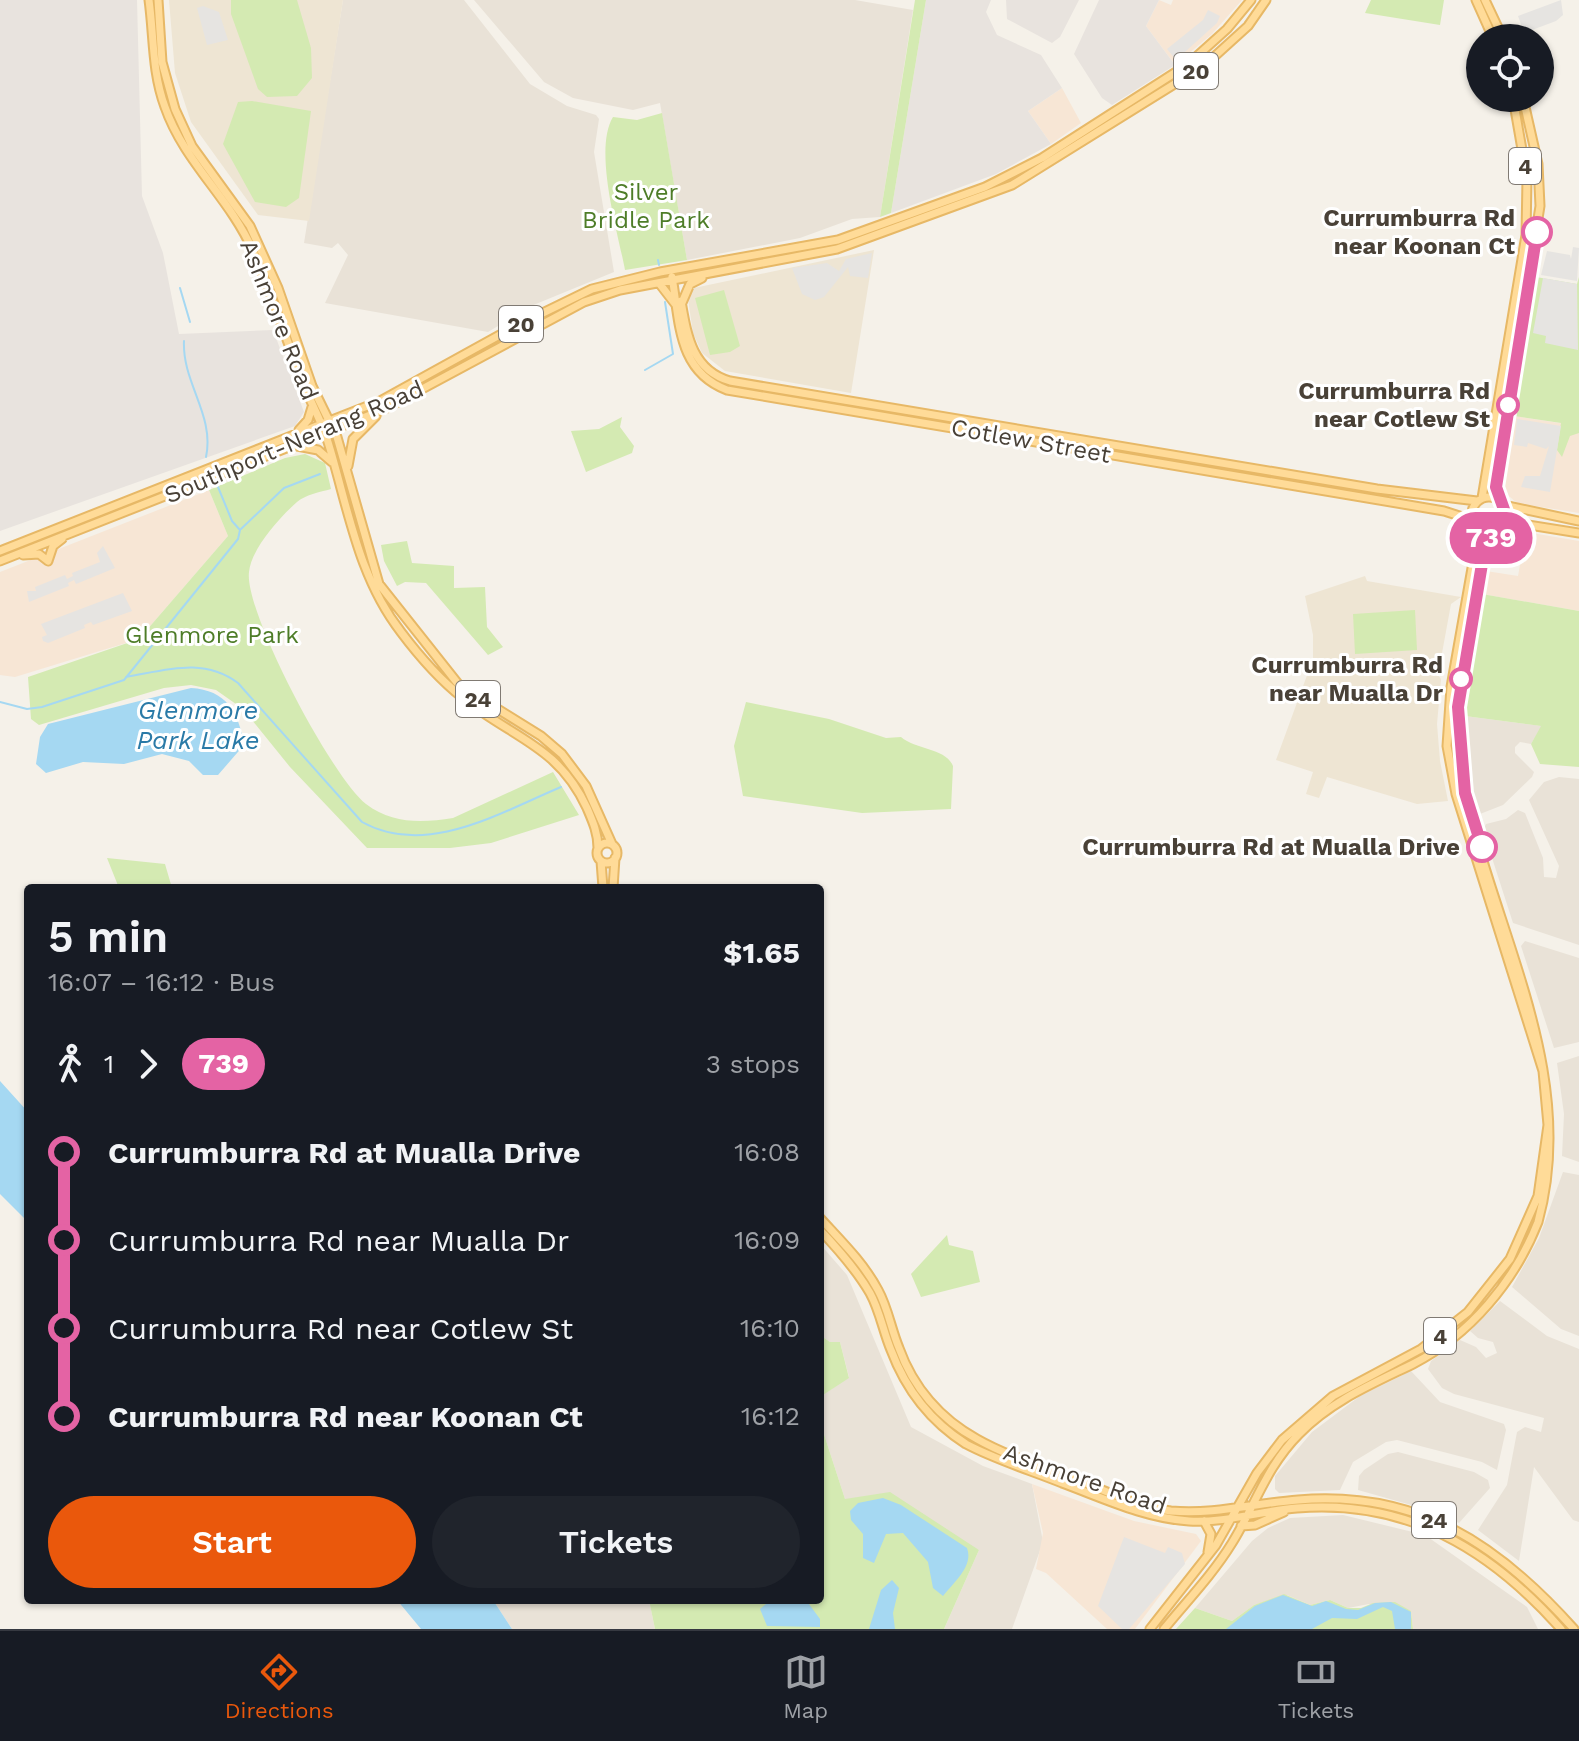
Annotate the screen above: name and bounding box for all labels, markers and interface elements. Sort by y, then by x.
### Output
map controls [1466,24,1554,112]
button: locate [1466,24,1554,112]
road number: 20 [1174,53,1218,89]
road number: 4 [1509,148,1541,184]
park label: Silver Bridle Park [582,178,710,234]
place label: Currumburra Rd near Koonan Ct [1323,204,1516,260]
marker: Currumburra Rd near Koonan Ct [1522,217,1552,247]
street label: Ashmore Road [234,236,324,404]
road number: 20 [499,306,543,342]
street label: Southport-Nerang Road [160,375,428,509]
place label: Currumburra Rd near Cotlew St [1298,377,1491,433]
marker: Currumburra Rd near Cotlew St [1497,394,1519,416]
street label: Cotlew Street [949,413,1113,469]
line badge: 739 [1445,512,1537,564]
text: 739 [1466,521,1516,554]
park label: Glenmore Park [125,621,299,649]
place label: Currumburra Rd near Mualla Dr [1251,651,1444,707]
marker: Currumburra Rd near Mualla Dr [1450,668,1472,690]
road number: 24 [456,681,500,717]
water label: Glenmore Park Lake [136,695,260,755]
marker: Currumburra Rd at Mualla Drive [1467,832,1497,862]
place label: Currumburra Rd at Mualla Drive [1082,833,1460,861]
text: 5 min [48,911,168,963]
text: $1.65 [723,935,800,970]
text: 16:07 – 16:12 · Bus [48,967,275,997]
icon: walk [48,1042,92,1086]
icon: forward [126,1042,170,1086]
text: 739 [198,1047,249,1080]
text: 1 [104,1049,114,1079]
text: 3 stops [706,1049,800,1079]
text: Currumburra Rd at Mualla Drive [108,1135,580,1170]
text: 16:08 [734,1137,800,1167]
text: Currumburra Rd near Mualla Dr [108,1223,569,1258]
text: 16:09 [734,1225,800,1255]
text: Currumburra Rd near Cotlew St [108,1311,573,1346]
text: 16:10 [740,1313,800,1343]
road number: 4 [1424,1318,1456,1354]
text: Currumburra Rd near Koonan Ct [108,1399,583,1434]
text: 16:12 [741,1401,800,1431]
street label: Ashmore Road [1000,1438,1170,1520]
button: Start [48,1496,416,1588]
button: Tickets [432,1496,800,1588]
road number: 24 [1412,1502,1456,1538]
tab: Directions [225,1650,334,1723]
tab: Map [783,1650,828,1723]
tab: Tickets [1278,1650,1354,1723]

